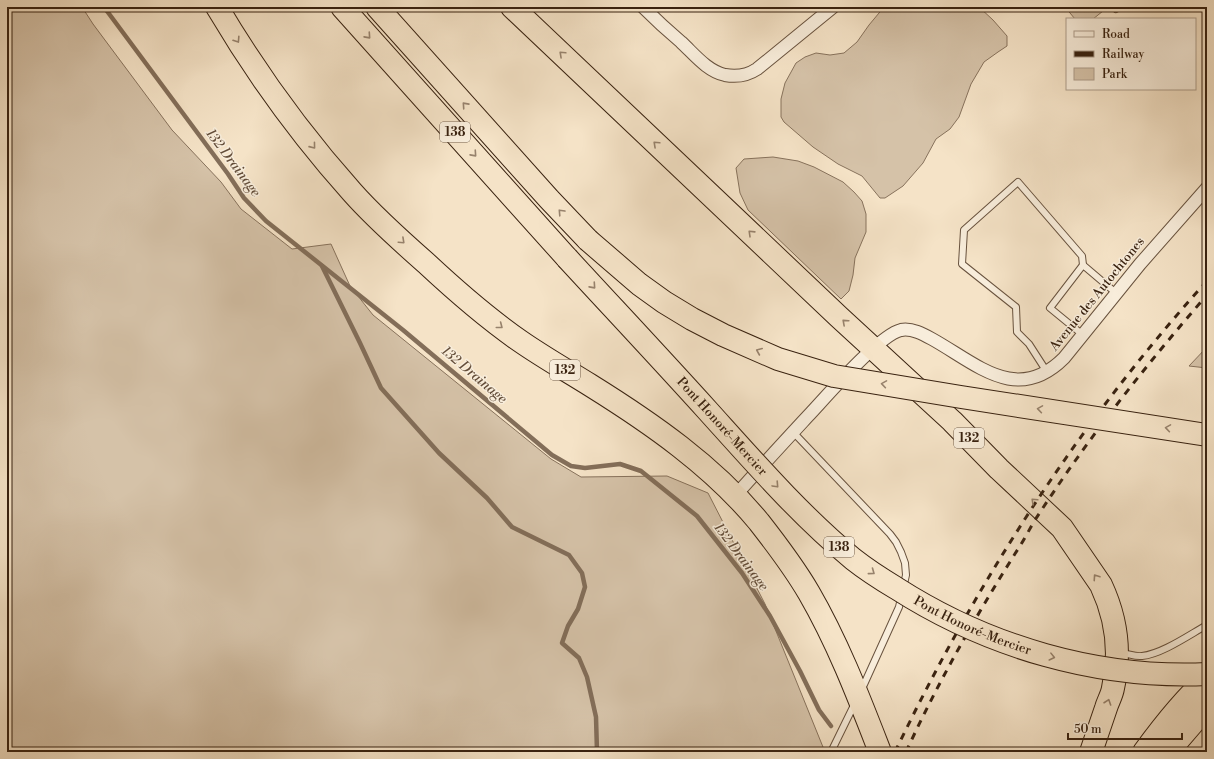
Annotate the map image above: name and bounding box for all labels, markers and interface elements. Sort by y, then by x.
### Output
legend [1066,18,1196,90]
text: Road [1102,27,1130,42]
one-way arrow [363,31,371,39]
one-way arrow [232,36,240,43]
text: Railway [1102,47,1144,62]
one-way arrow [559,52,566,59]
text: Park [1102,67,1128,82]
one-way arrow [462,102,470,110]
road number: 138 [440,122,470,142]
water label: 132 Drainage [202,126,265,201]
one-way arrow [308,141,315,148]
one-way arrow [653,141,661,148]
one-way arrow [469,149,476,156]
one-way arrow [559,209,566,217]
one-way arrow [748,230,756,238]
street label: Avenue des Autochtones [1046,234,1148,355]
one-way arrow [397,236,404,243]
one-way arrow [589,282,596,289]
one-way arrow [842,320,850,327]
one-way arrow [495,321,502,328]
water label: 132 Drainage [437,342,511,408]
one-way arrow [755,347,762,355]
road number: 132 [550,360,580,380]
street label: Pont Honoré-Mercier [673,374,771,479]
one-way arrow [881,380,887,389]
one-way arrow [1037,405,1043,414]
one-way arrow [1165,425,1172,433]
road number: 132 [954,428,984,448]
one-way arrow [771,480,779,488]
one-way arrow [1031,499,1038,506]
water label: 132 Drainage [710,520,773,595]
road number: 138 [824,537,854,557]
one-way arrow [868,568,875,575]
one-way arrow [1093,574,1101,581]
street label: Pont Honoré-Mercier [911,593,1034,659]
one-way arrow [1049,653,1055,661]
one-way arrow [1104,699,1112,706]
scale bar [1068,715,1182,741]
text: 50 m [1074,722,1102,737]

